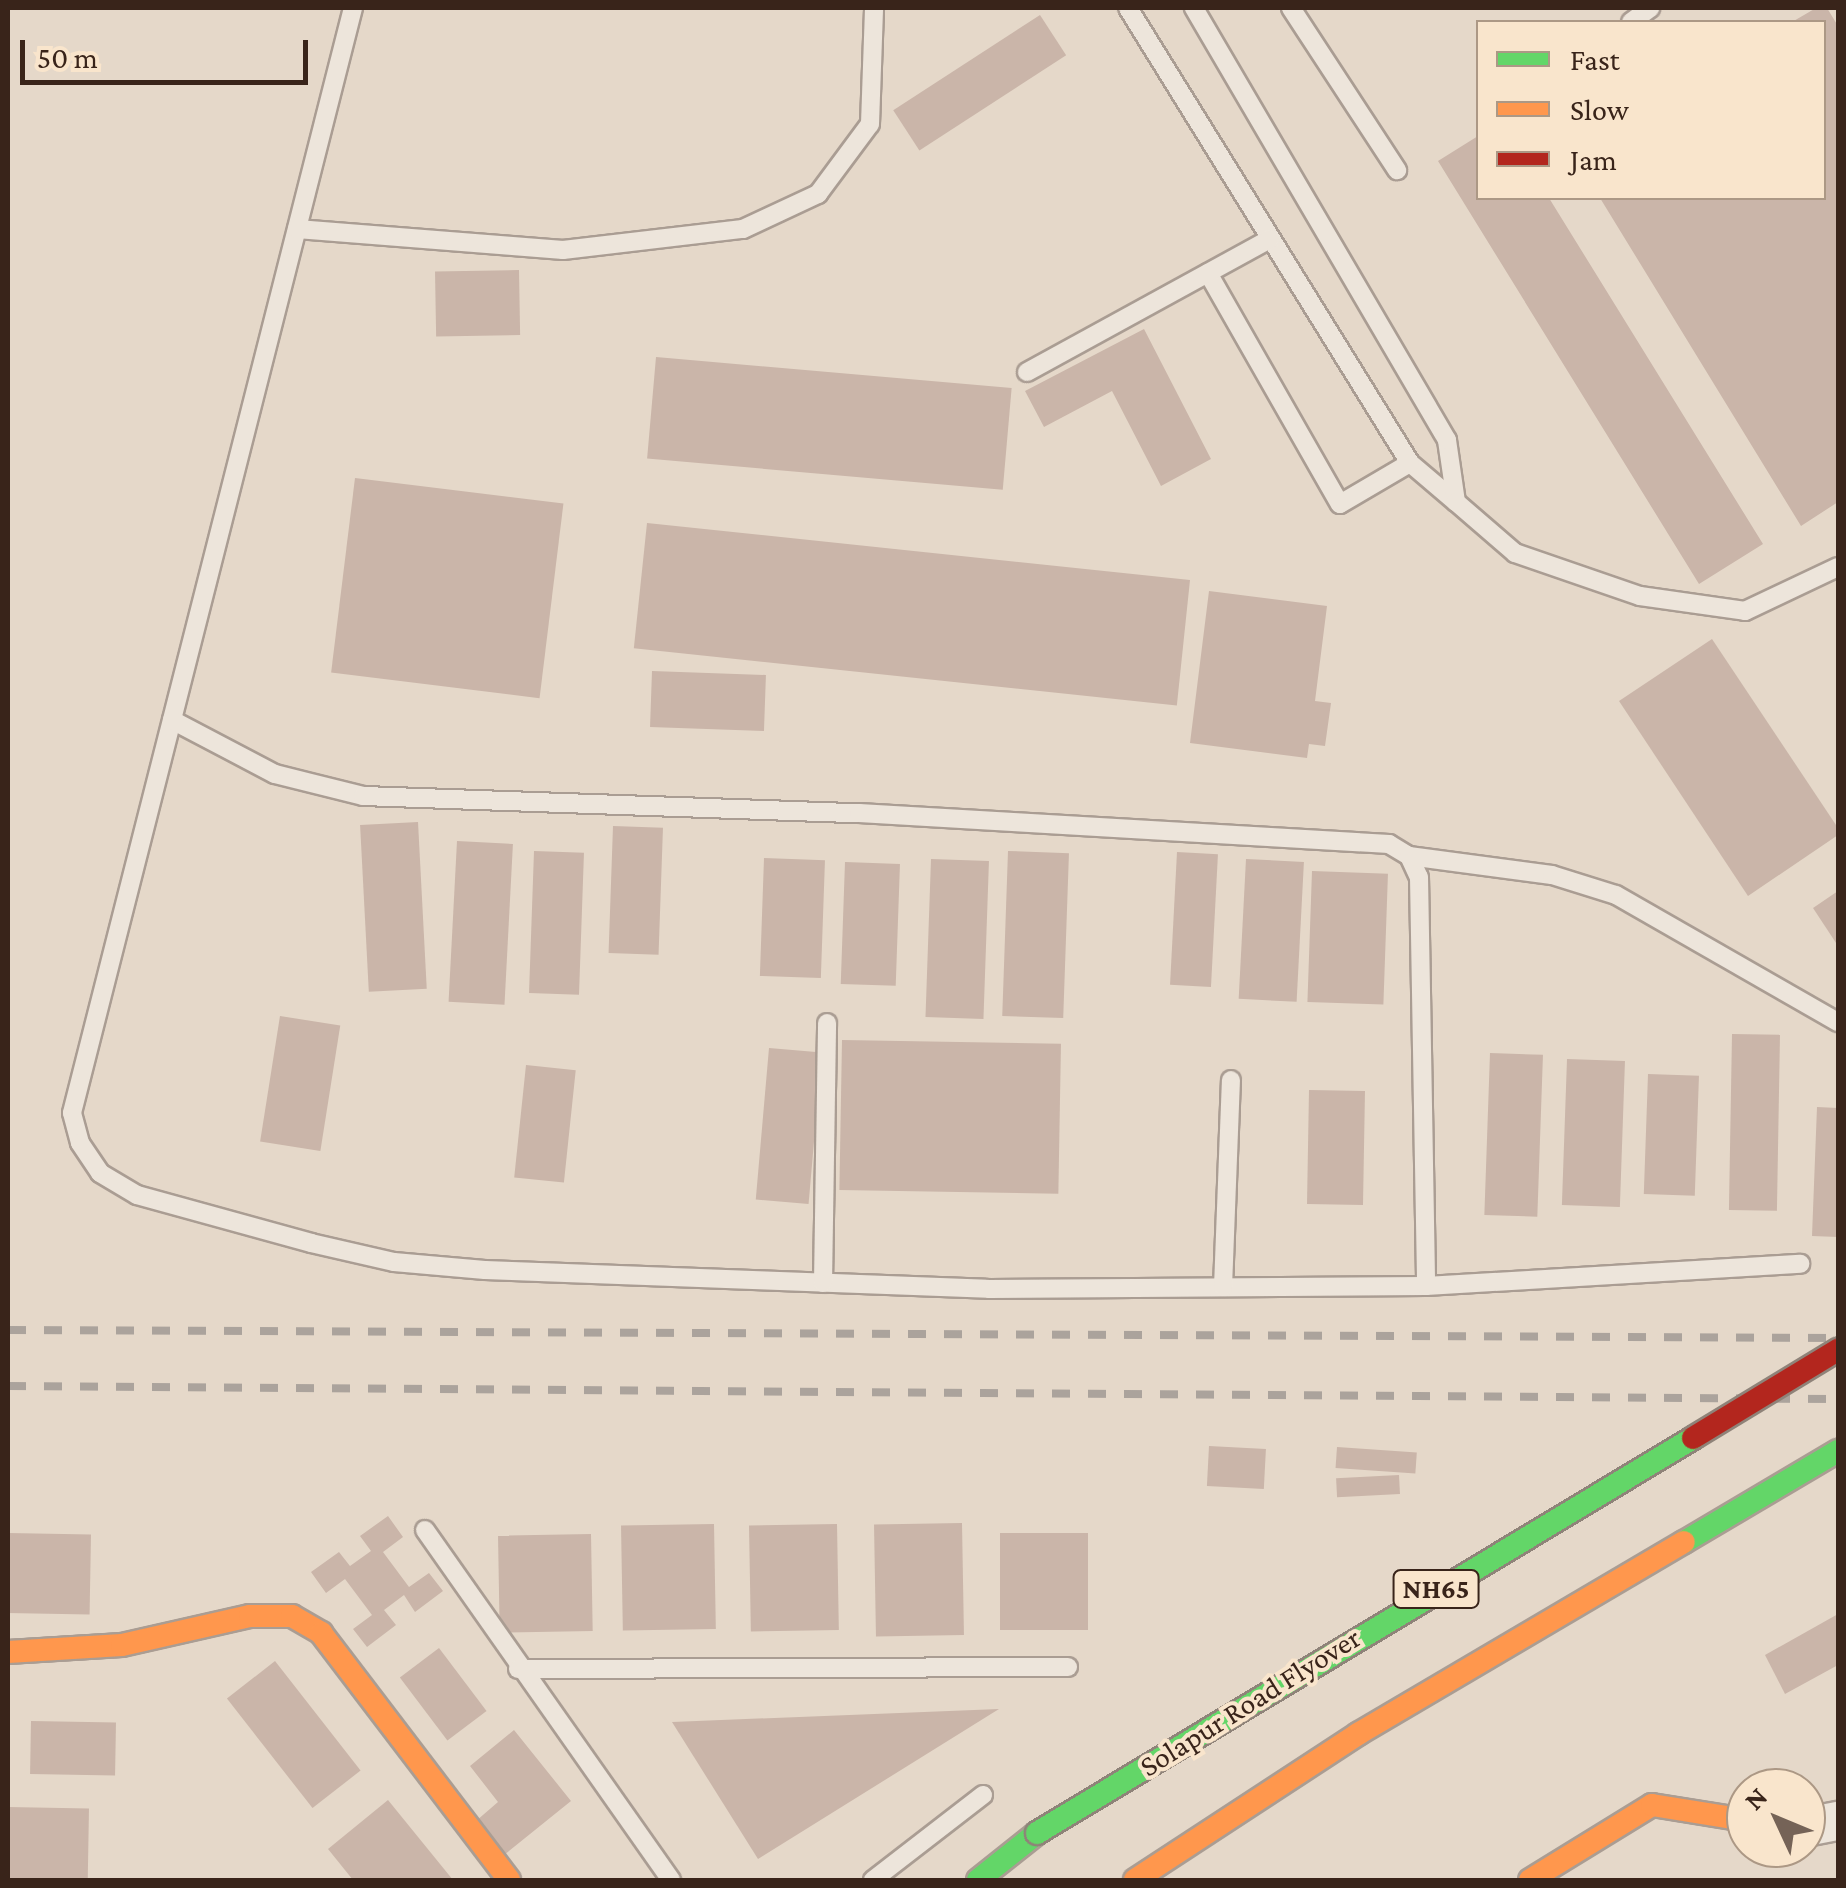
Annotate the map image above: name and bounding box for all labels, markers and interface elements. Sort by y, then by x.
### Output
scale bar [25,20,312,82]
legend [1476,20,1826,200]
text: 50 m [37,41,98,74]
text: Fast [1570,43,1620,76]
text: Slow [1570,93,1629,126]
text: Jam [1570,143,1617,176]
road number: NH65 [1391,1566,1481,1612]
street label: Solapur Road Flyover [1133,1620,1367,1784]
north arrow [1726,1768,1826,1868]
text: N [1738,1781,1773,1816]

